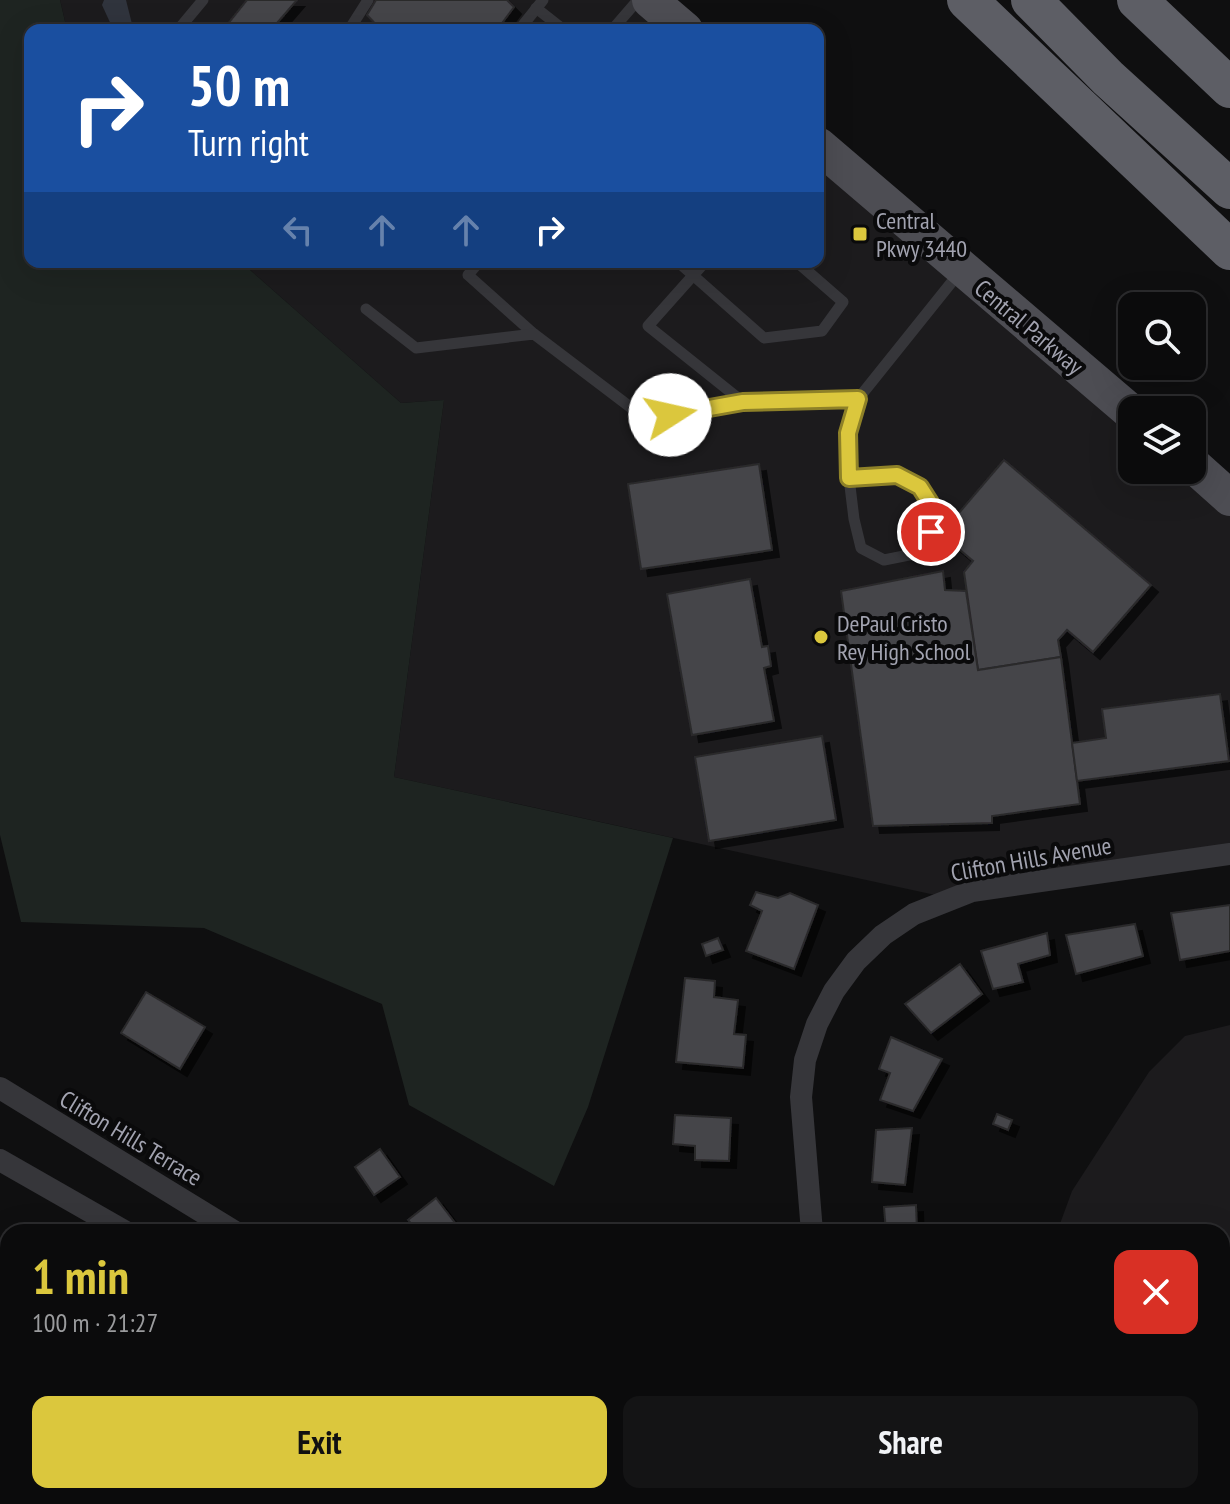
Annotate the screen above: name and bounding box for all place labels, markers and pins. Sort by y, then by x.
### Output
place label: Central Pkwy 3440 [876,205,967,264]
marker: Central Pkwy 3440 [851,225,869,243]
pin [897,498,965,566]
place label: DePaul Cristo Rey High School [837,608,971,667]
marker: DePaul Cristo Rey High School [812,628,830,646]

